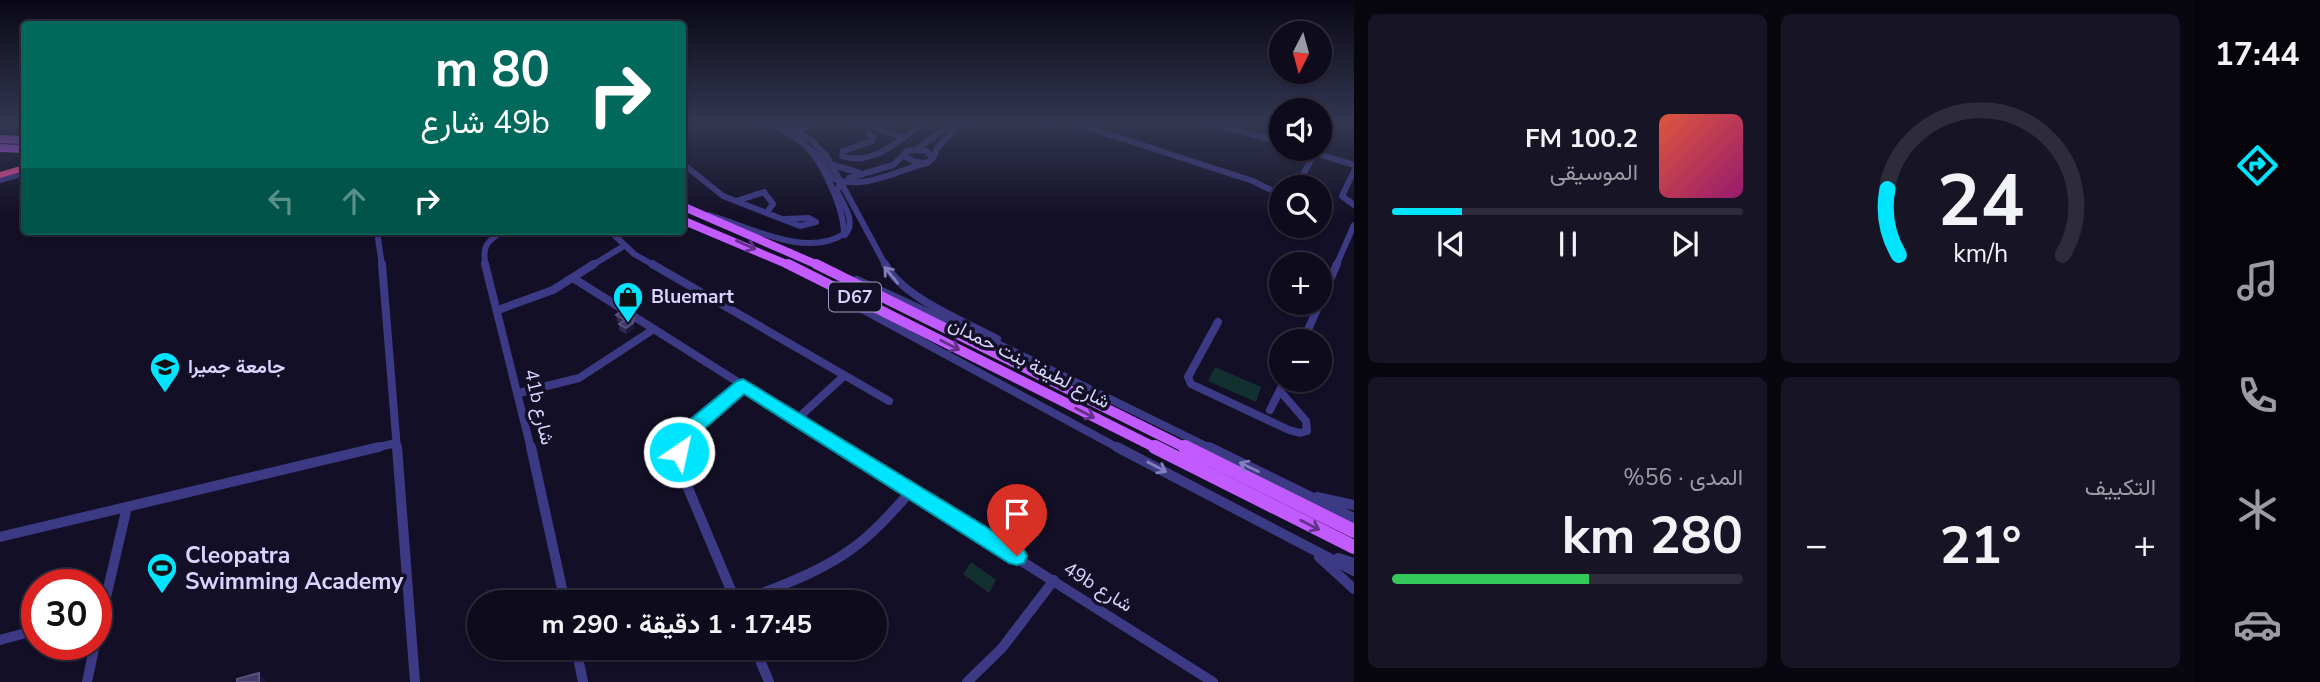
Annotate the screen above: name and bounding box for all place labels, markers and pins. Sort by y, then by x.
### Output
shop icon: Bluemart [611,280,645,324]
place label: Bluemart [651,284,734,310]
school or university icon: جامعة جميرا [148,350,182,394]
place label: جامعة جميرا [188,354,285,380]
pin [987,484,1047,556]
place label: Cleopatra Swimming Academy [185,540,404,597]
sports icon: Cleopatra Swimming Academy [145,551,179,595]

